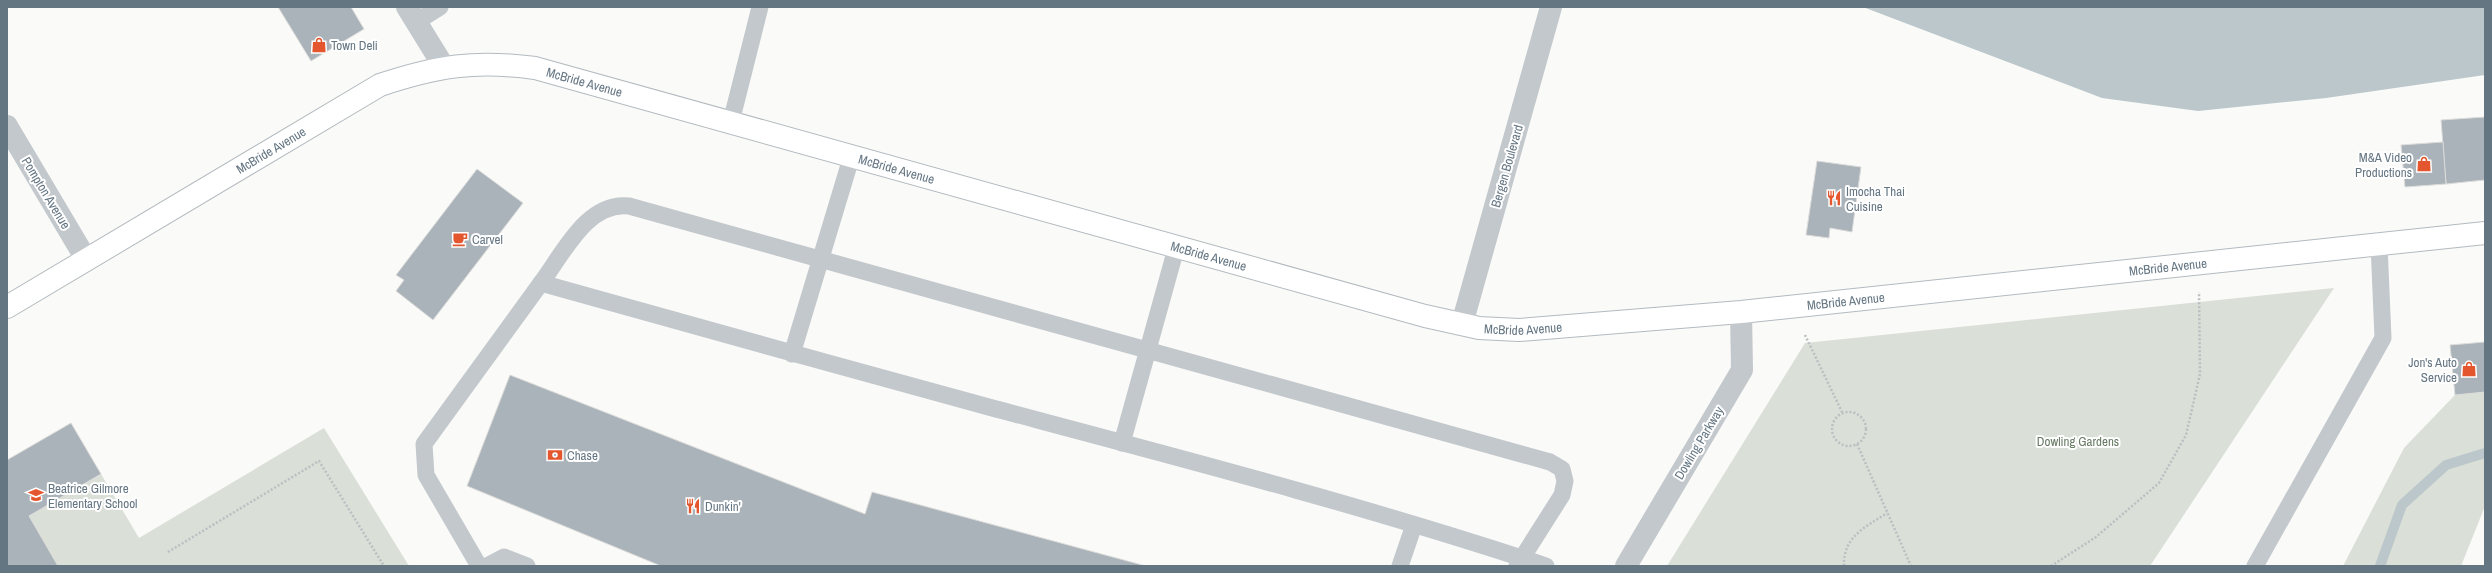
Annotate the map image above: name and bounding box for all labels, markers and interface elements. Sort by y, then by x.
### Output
shop icon: Town Deli [310,36,328,54]
place label: Town Deli [331,37,378,54]
street label: McBride Avenue [545,63,624,100]
street label: McBride Avenue [233,123,309,177]
street label: Bergen Boulevard [1487,123,1527,209]
place label: M&A Video Productions [2355,149,2412,181]
street label: McBride Avenue [857,150,937,187]
street label: Pompton Avenue [18,154,74,232]
shop icon: M&A Video Productions [2415,155,2433,173]
place label: Imocha Thai Cuisine [1846,183,1905,215]
restaurant icon: Imocha Thai Cuisine [1825,189,1843,207]
cafe icon: Carvel [451,230,469,248]
place label: Carvel [472,231,503,248]
street label: McBride Avenue [1169,237,1249,274]
street label: McBride Avenue [2128,254,2208,279]
street label: McBride Avenue [1806,288,1886,313]
street label: McBride Avenue [1484,318,1563,339]
place label: Jon's Auto Service [2408,354,2457,386]
shop icon: Jon's Auto Service [2460,360,2478,378]
street label: Dowling Parkway [1671,403,1728,483]
park label: Dowling Gardens [2037,433,2119,450]
bank icon: Chase [546,446,564,464]
place label: Chase [567,447,598,464]
place label: Beatrice Gilmore Elementary School [48,480,137,512]
school or university icon: Beatrice Gilmore Elementary School [27,486,45,504]
restaurant icon: Dunkin' [684,497,702,515]
place label: Dunkin' [705,498,741,515]

